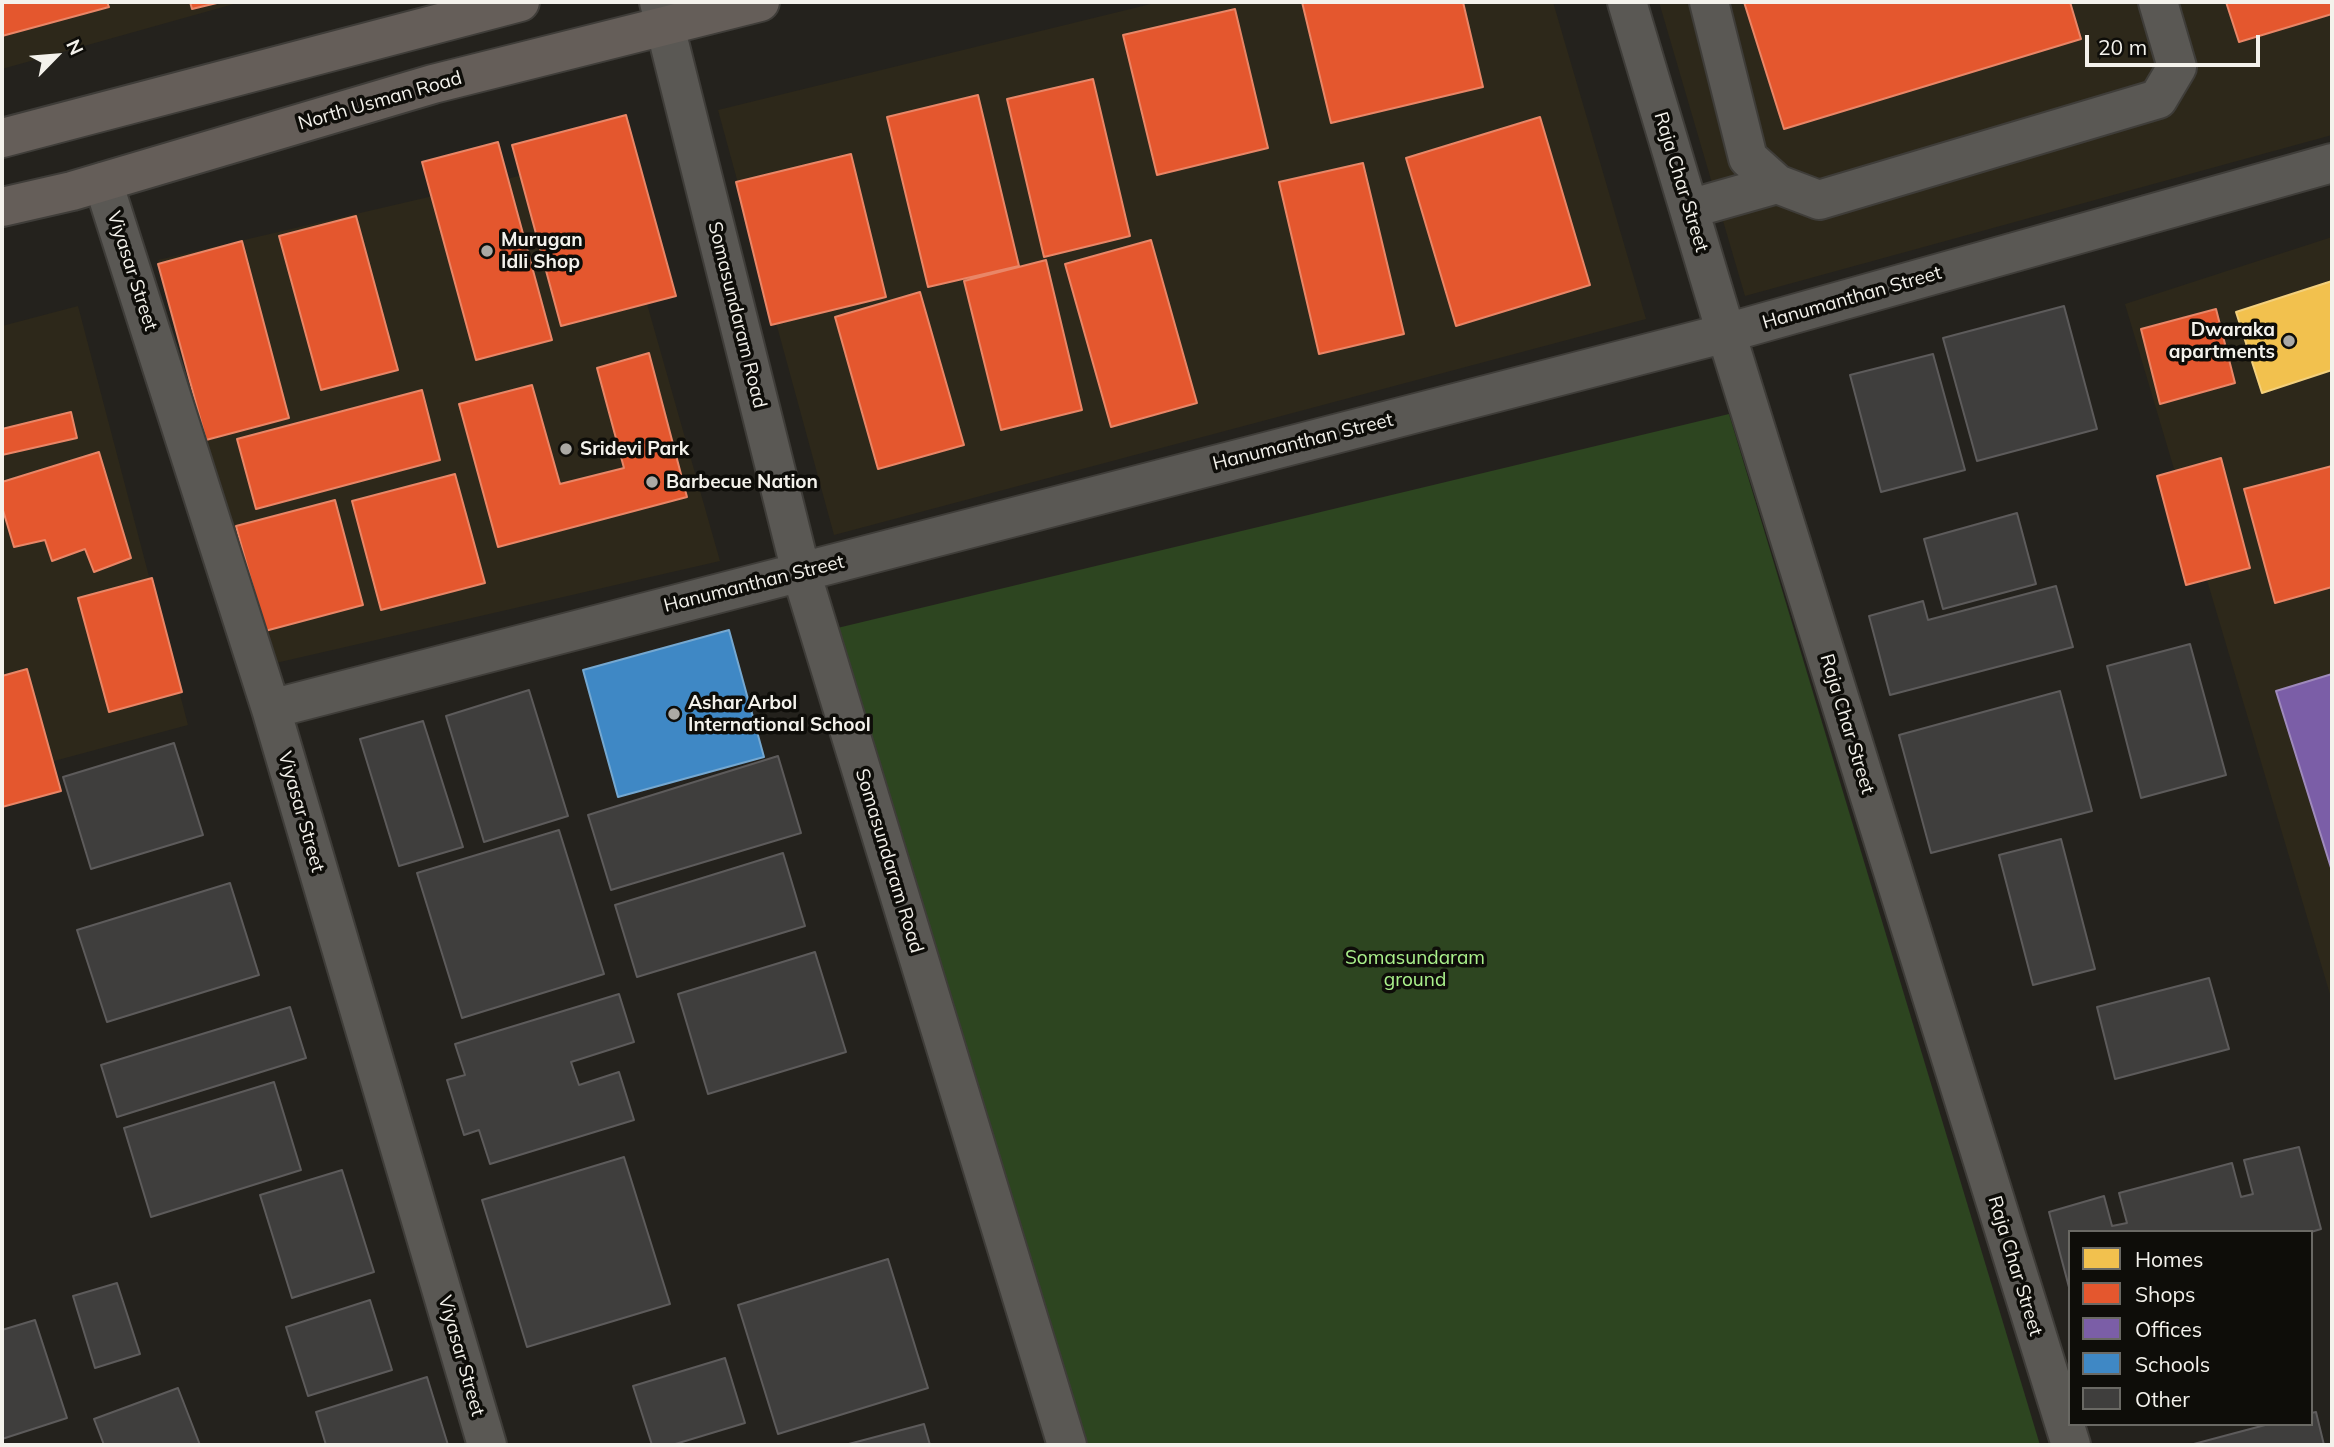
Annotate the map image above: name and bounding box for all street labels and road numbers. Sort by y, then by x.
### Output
street label: North Usman Road [296,67,464,135]
street label: Raja Char Street [1649,109,1713,255]
street label: Viyasar Street [102,208,162,334]
street label: Somasundaram Road [703,219,771,411]
street label: Hanumanthan Street [1760,262,1944,334]
street label: Hanumanthan Street [1210,409,1396,475]
street label: Hanumanthan Street [661,551,847,617]
street label: Raja Char Street [1815,651,1879,797]
street label: Viyasar Street [273,749,329,875]
street label: Somasundaram Road [850,766,928,956]
street label: Raja Char Street [1983,1193,2047,1339]
street label: Viyasar Street [433,1293,489,1419]

